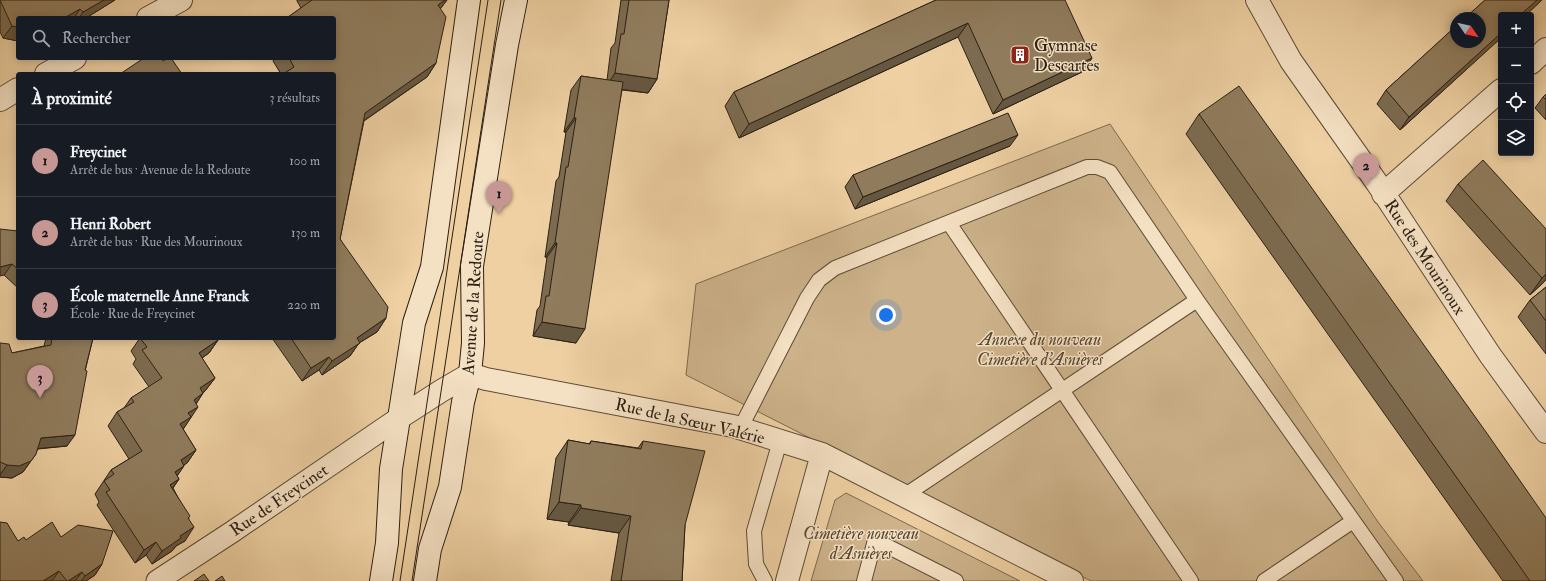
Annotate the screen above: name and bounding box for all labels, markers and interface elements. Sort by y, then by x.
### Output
north arrow [1450,12,1486,48]
map controls [1498,12,1534,156]
button: + [1498,12,1534,48]
search box [16,16,336,60]
icon: search [30,27,52,49]
text: Rechercher [62,29,130,48]
place label: Gymnase Descartes [1034,35,1100,76]
building icon: Gymnase Descartes [1009,44,1031,66]
button: − [1498,48,1534,84]
button: locate [1498,84,1534,120]
text: À proximité [32,88,112,109]
text: 3 résultats [269,90,320,106]
button: layers [1498,120,1534,156]
text: Freycinet [70,143,126,162]
text: 1 [43,153,47,169]
text: 100 m [289,153,320,169]
pin: 2 [1353,153,1379,186]
text: Arrêt de bus · Avenue de la Redoute [70,162,250,178]
pin: 1 [486,181,512,214]
street label: Rue des Mourinoux [1380,195,1470,319]
text: Henri Robert [70,215,151,234]
text: 2 [42,225,48,241]
text: 130 m [291,225,320,241]
street label: Avenue de la Redoute [457,231,488,376]
text: Arrêt de bus · Rue des Mourinoux [70,234,243,250]
text: École maternelle Anne Franck [70,287,249,306]
text: 3 [43,297,48,313]
text: 220 m [287,297,320,313]
your location [876,305,896,325]
text: École · Rue de Freycinet [70,306,195,322]
park label: Annexe du nouveau Cimetière d'Asnières [977,329,1103,370]
pin: 3 [27,365,53,398]
street label: Rue de la Sœur Valérie [613,394,767,448]
street label: Rue de Freycinet [226,459,333,541]
park label: Cimetière nouveau d'Asnières [803,523,919,564]

